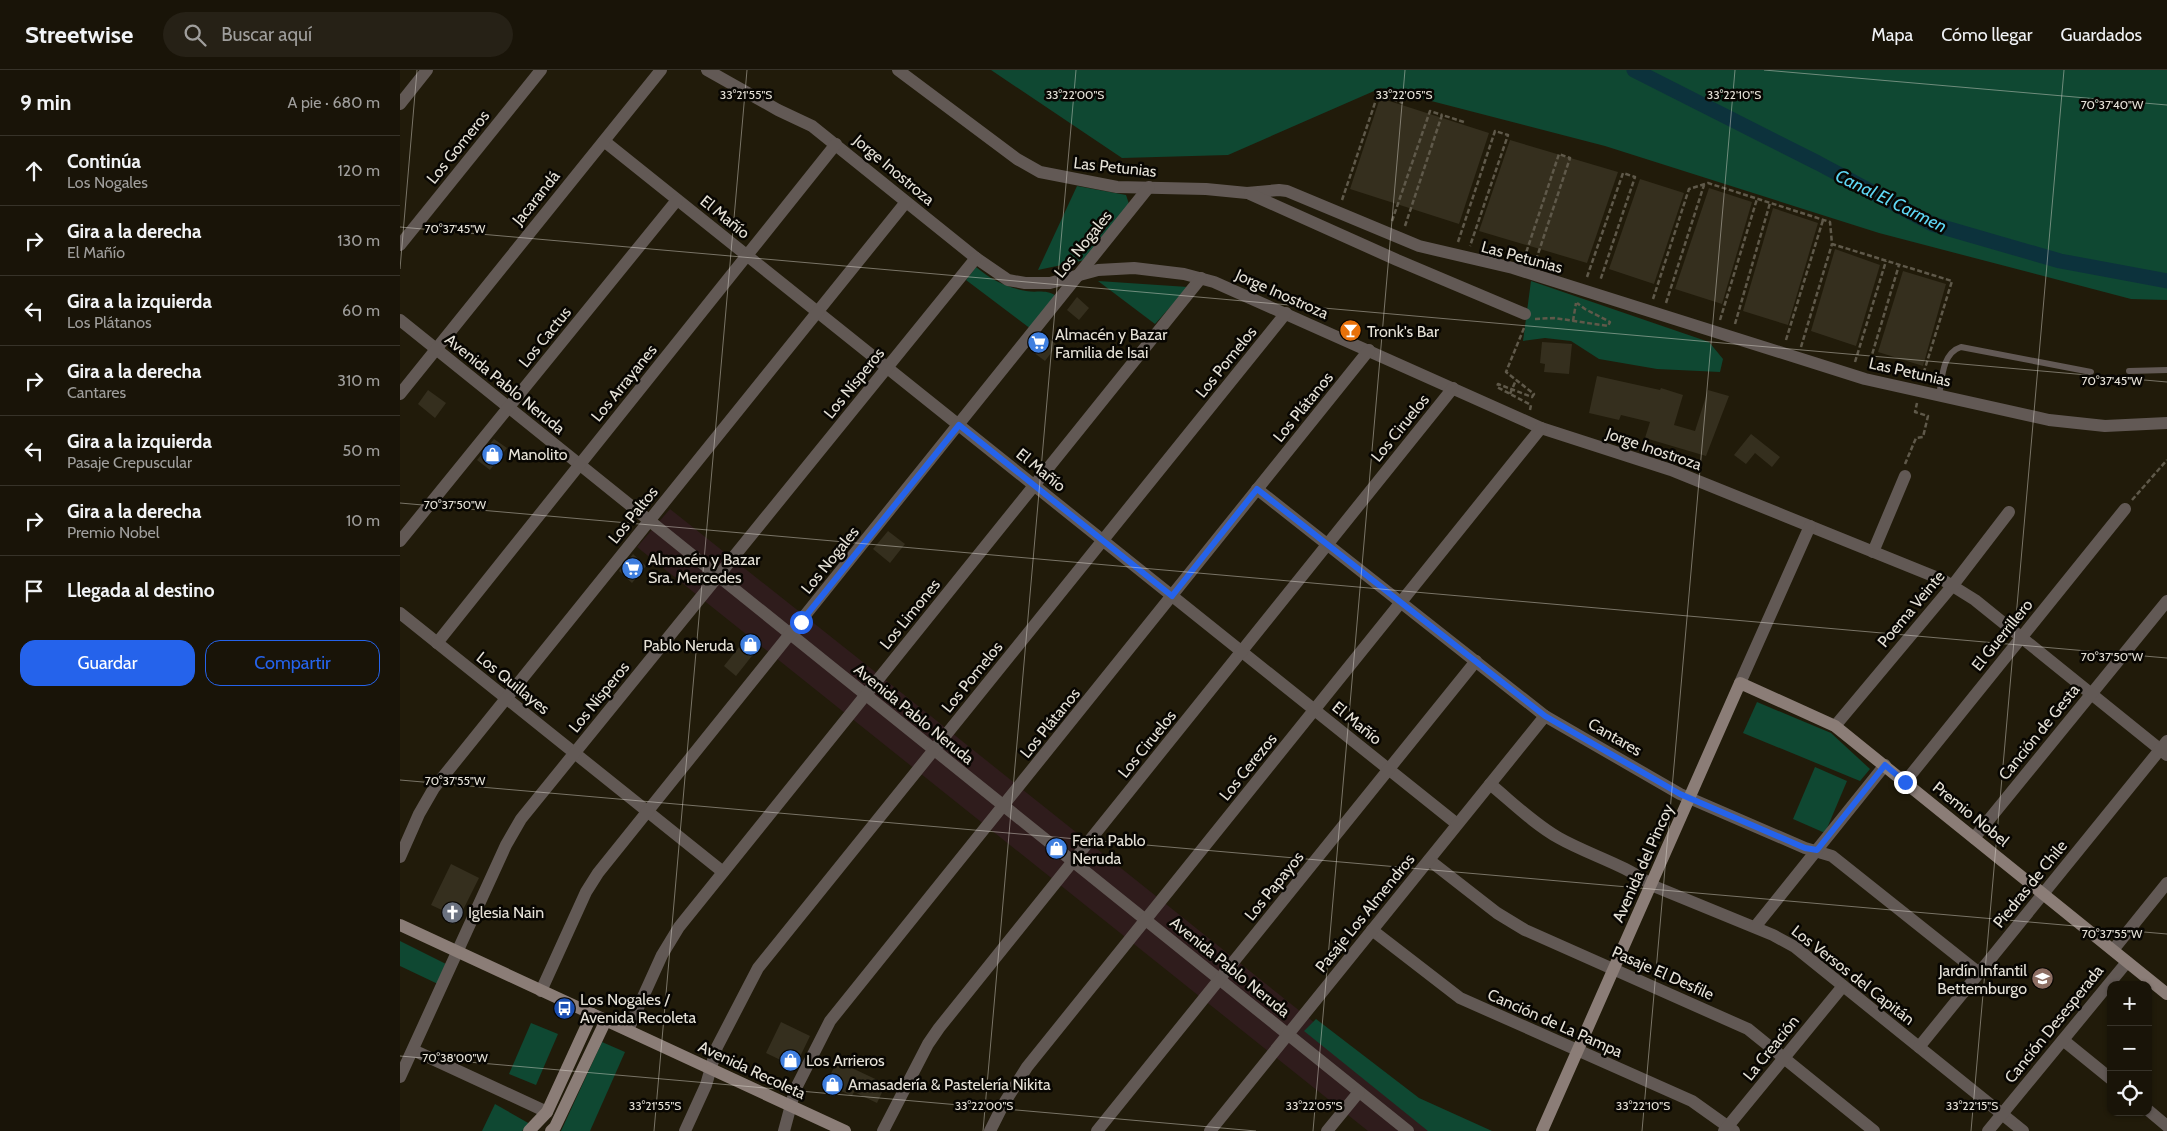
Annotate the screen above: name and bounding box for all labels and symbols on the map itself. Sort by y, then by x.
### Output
text: 33°21'55"S [720,87,772,102]
text: 33°22'00"S [1046,87,1104,102]
text: 33°22'05"S [1376,87,1432,102]
text: 33°22'10"S [1707,87,1761,102]
text: 70°37'40"W [2081,97,2144,112]
street label: Los Gomeros [423,106,494,188]
street label: Jorge Inostroza [849,130,939,210]
street label: Las Petunias [1072,153,1158,181]
water label: Canal El Carmen [1832,165,1950,237]
street label: Jacarandá [508,167,564,230]
street label: El Mañío [697,191,754,243]
street label: Los Nogales [1050,206,1116,281]
text: 70°37'45"W [425,221,486,236]
street label: Las Petunias [1479,237,1565,277]
street label: Jorge Inostroza [1232,265,1332,323]
street label: Los Cactus [515,303,575,371]
bar icon: Tronk's Bar [1339,319,1363,343]
street label: Los Pomelos [1192,322,1261,401]
place label: Tronk's Bar [1367,322,1440,341]
place label: Almacén y Bazar Familia de Isai [1055,325,1168,362]
street label: Avenida Pablo Neruda [441,330,569,438]
supermarket icon: Almacén y Bazar Familia de Isai [1027,331,1051,355]
street label: Los Arrayanes [587,340,661,425]
street label: Los Nísperos [820,344,888,422]
street label: Las Petunias [1867,353,1953,391]
street label: Los Plátanos [1269,368,1337,446]
text: 70°37'45"W [2082,373,2143,388]
street label: Los Ciruelos [1367,390,1433,466]
street label: Jorge Inostroza [1603,423,1705,474]
shop icon: Manolito [480,442,504,466]
street label: El Mañío [1013,444,1070,496]
place label: Manolito [508,445,568,464]
street label: Los Paltos [604,482,662,547]
text: 70°37'50"W [424,497,487,512]
street label: Los Nogales [797,522,863,597]
place label: Almacén y Bazar Sra. Mercedes [648,550,761,587]
supermarket icon: Almacén y Bazar Sra. Mercedes [620,556,644,580]
street label: Poema Veinte [1874,567,1948,651]
street label: Los Limones [876,575,944,653]
street label: El Guerrillero [1967,595,2037,675]
route start [790,611,813,634]
shop icon: Pablo Neruda [738,633,762,657]
place label: Pablo Neruda [643,636,734,655]
street label: Los Pomelos [938,637,1007,716]
street label: Los Quillayes [473,648,554,718]
text: 70°37'50"W [2081,649,2144,664]
street label: Los Nísperos [565,658,633,736]
street label: Avenida Pablo Neruda [850,660,978,768]
street label: Canción de Gesta [1995,680,2084,784]
street label: Los Plátanos [1016,684,1084,762]
street label: El Mañío [1329,697,1386,749]
street label: Los Ciruelos [1114,706,1180,782]
street label: Cantares [1585,714,1646,760]
street label: Los Cerezos [1215,729,1281,804]
route end [1894,771,1917,794]
text: 70°37'55"W [425,773,486,788]
street label: Premio Nobel [1929,777,2013,851]
street label: Avenida del Pincoy [1608,801,1678,925]
place label: Feria Pablo Neruda [1072,831,1146,868]
street label: Piedras de Chile [1989,836,2071,932]
shop icon: Feria Pablo Neruda [1044,837,1068,861]
street label: Los Papayos [1240,847,1308,924]
street label: Pasaje Los Almendros [1311,850,1419,976]
church icon: Iglesia Nain [440,900,464,924]
place label: Iglesia Nain [468,903,544,922]
street label: Avenida Pablo Neruda [1166,913,1294,1021]
street label: Los Versos del Capitán [1788,921,1918,1029]
text: 70°37'55"W [2082,926,2143,941]
street label: Pasaje El Desfile [1609,942,1717,1004]
place label: Jardín Infantil Bettemburgo [1937,961,2027,998]
street label: Canción Desesperada [2001,961,2108,1087]
school or university icon: Jardín Infantil Bettemburgo [2031,967,2055,991]
street label: Canción de La Pampa [1485,985,1626,1061]
place label: Los Nogales / Avenida Recoleta [580,990,696,1027]
bus stop icon: Los Nogales / Avenida Recoleta [552,996,576,1020]
street label: La Creación [1739,1012,1803,1084]
street label: Avenida Recoleta [695,1037,809,1103]
shop icon: Los Arrieros [778,1048,802,1072]
text: 70°38'00"W [422,1050,488,1065]
place label: Los Arrieros [806,1051,885,1070]
shop icon: Amasadería & Pastelería Nikita [820,1072,844,1096]
place label: Amasadería & Pastelería Nikita [848,1075,1051,1094]
text: 33°21'55"S [629,1098,681,1113]
text: 33°22'00"S [955,1098,1013,1113]
text: 33°22'05"S [1286,1098,1342,1113]
text: 33°22'10"S [1616,1098,1670,1113]
text: 33°22'15"S [1946,1098,1998,1113]

